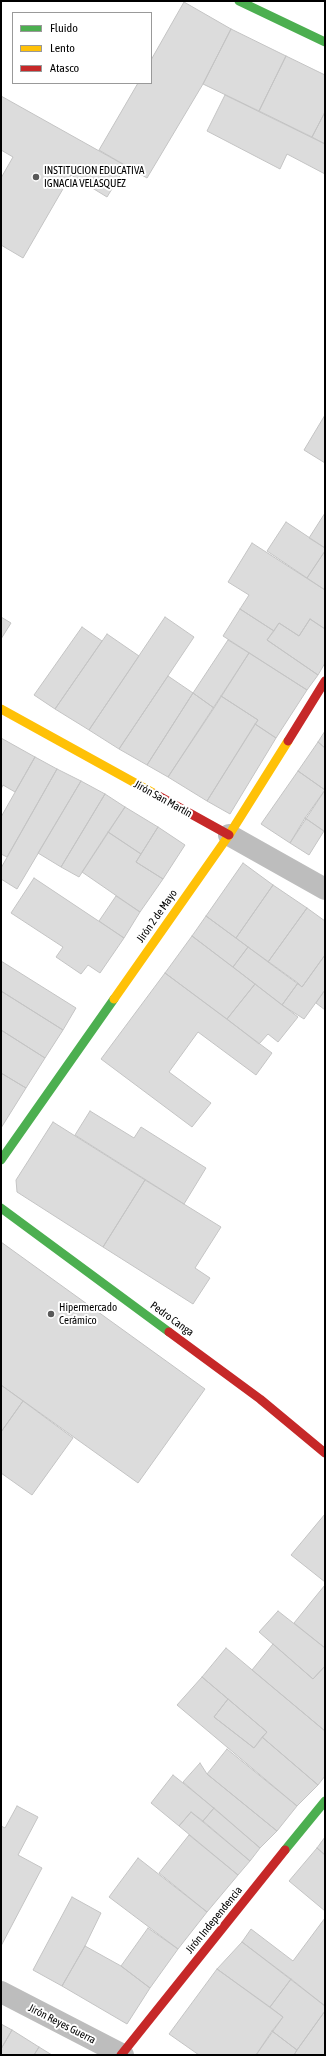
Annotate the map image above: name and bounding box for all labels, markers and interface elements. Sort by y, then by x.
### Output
legend [12,12,152,84]
text: Fluido [50,21,78,35]
text: Lento [50,41,75,55]
text: Atasco [50,61,79,75]
place label: INSTITUCION EDUCATIVA IGNACIA VELASQUEZ [44,164,144,190]
marker: INSTITUCION EDUCATIVA IGNACIA VELASQUEZ [31,172,41,182]
street label: Jirón San Martín [132,778,194,820]
street label: Jirón 2 de Mayo [134,887,180,945]
street label: Pedro Canga [148,1299,196,1339]
place label: Hipermercado Cerámico [59,1301,117,1327]
marker: Hipermercado Cerámico [46,1309,56,1319]
street label: Jirón Independencia [183,1884,245,1956]
street label: Jirón Reyes Guerra [26,2001,98,2047]

